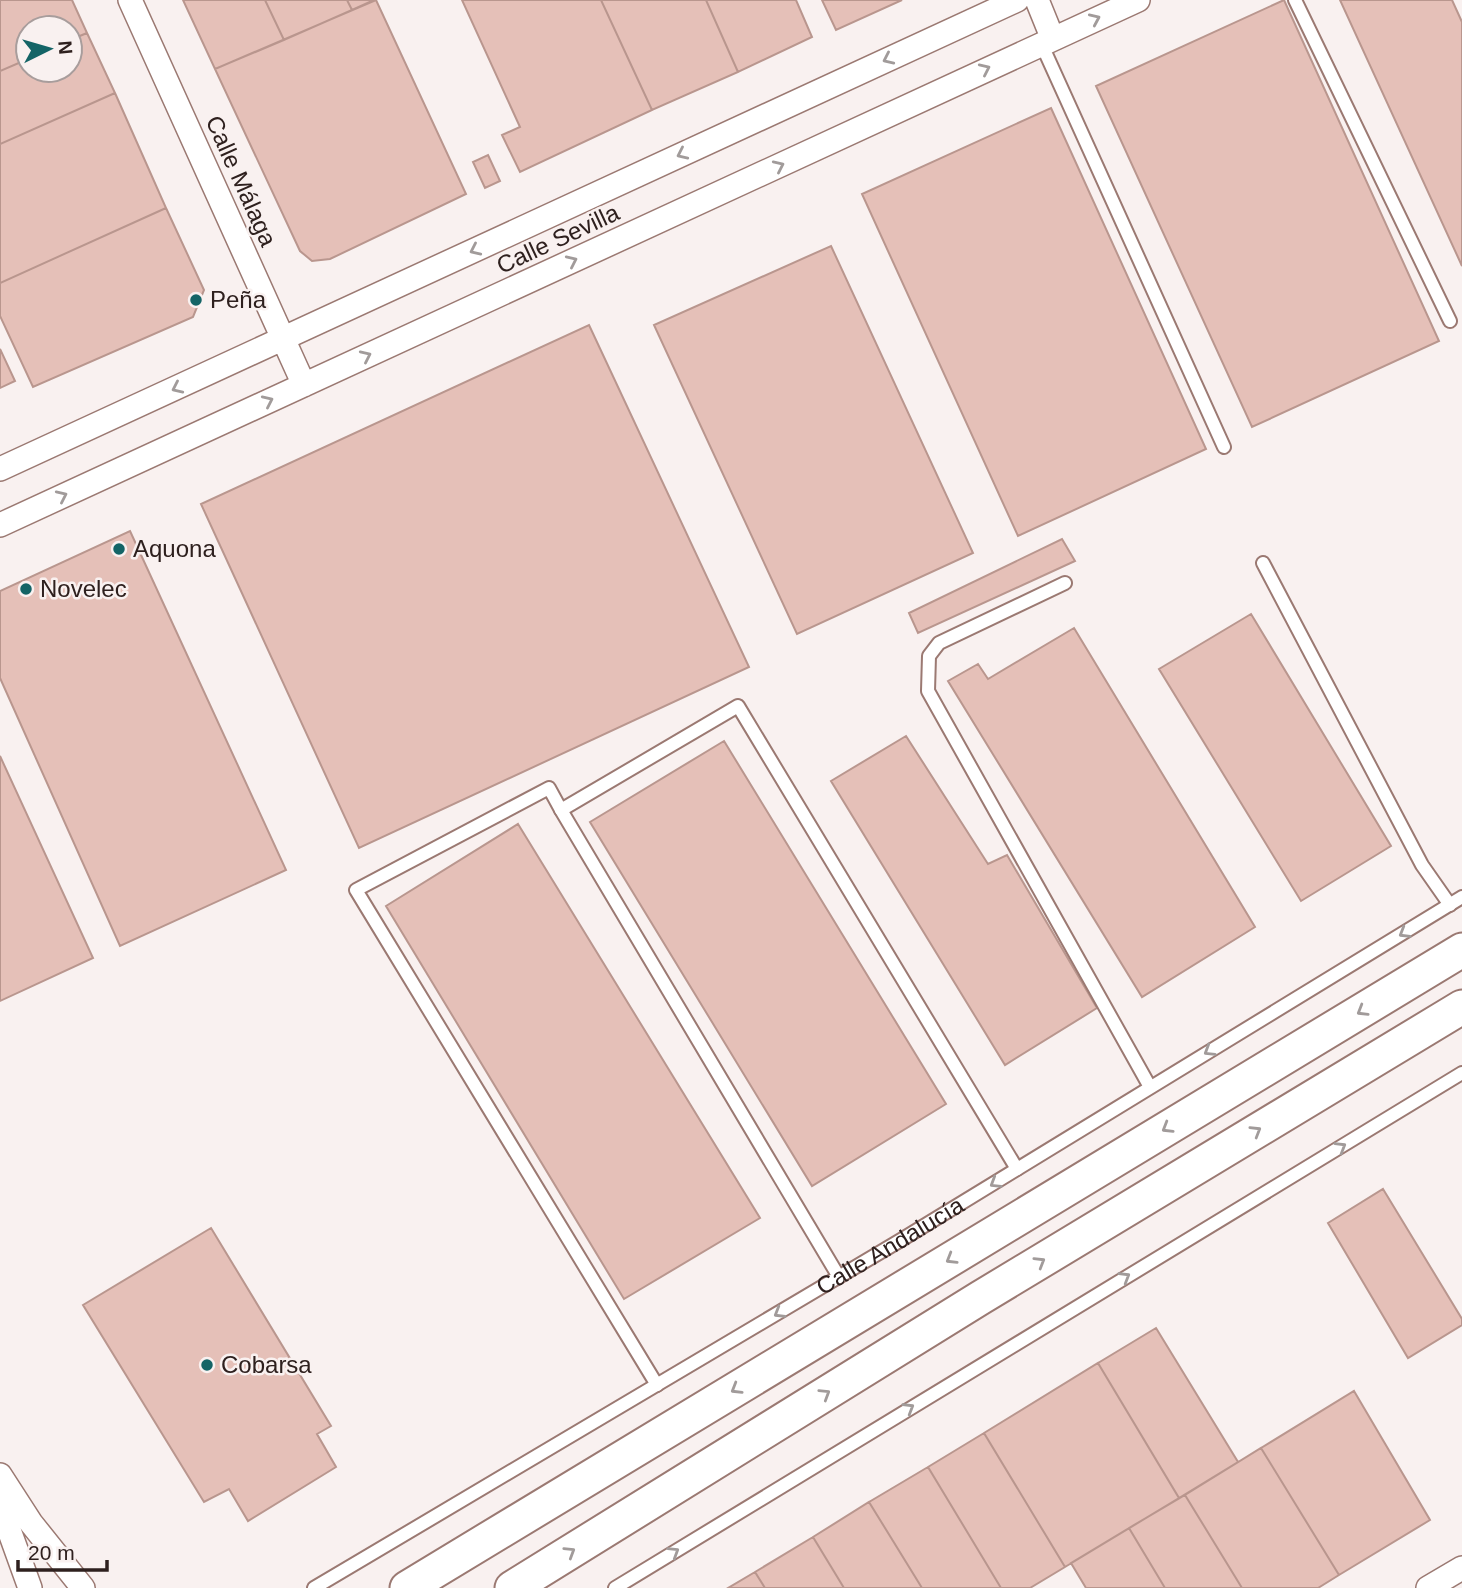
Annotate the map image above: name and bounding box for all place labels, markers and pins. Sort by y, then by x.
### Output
place label: Peña [210,286,267,313]
marker: Peña [188,292,204,308]
place label: Aquona [133,535,216,562]
marker: Aquona [111,541,127,557]
place label: Novelec [40,575,127,602]
marker: Novelec [18,581,34,597]
place label: Cobarsa [221,1351,312,1378]
marker: Cobarsa [199,1357,215,1373]

